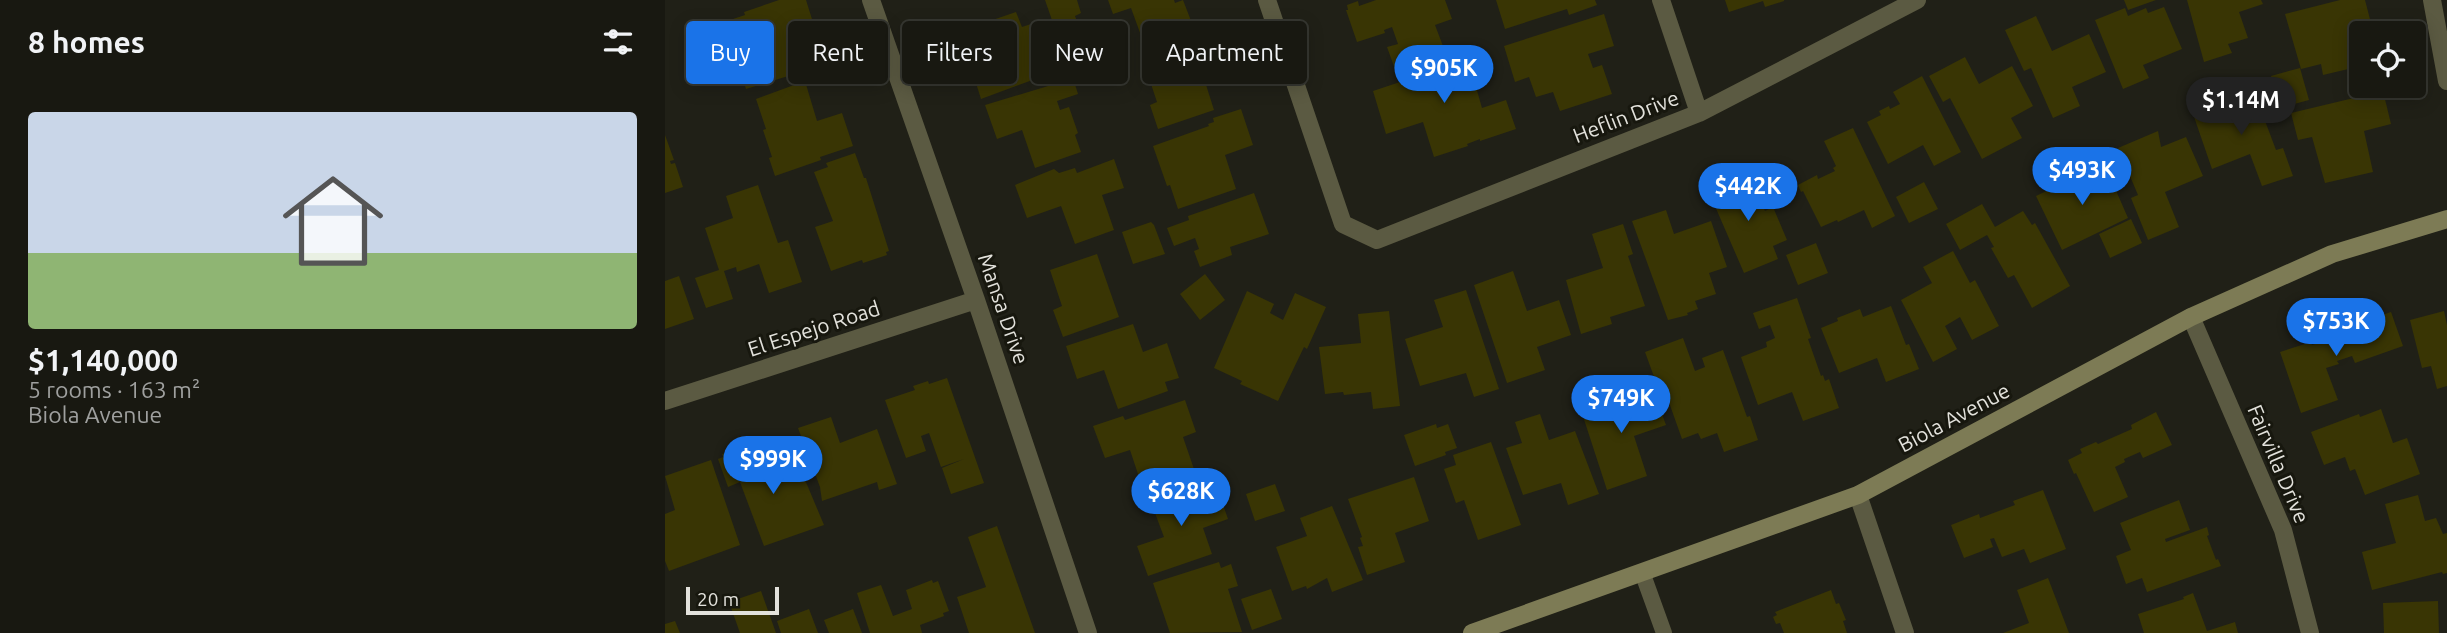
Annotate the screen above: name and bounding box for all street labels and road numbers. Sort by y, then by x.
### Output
street label: Heflin Drive [1569,85,1682,147]
street label: Mansa Drive [974,250,1034,367]
street label: El Espejo Road [745,295,883,361]
street label: Biola Avenue [1894,378,2013,456]
street label: Fairvilla Drive [2243,401,2315,526]

